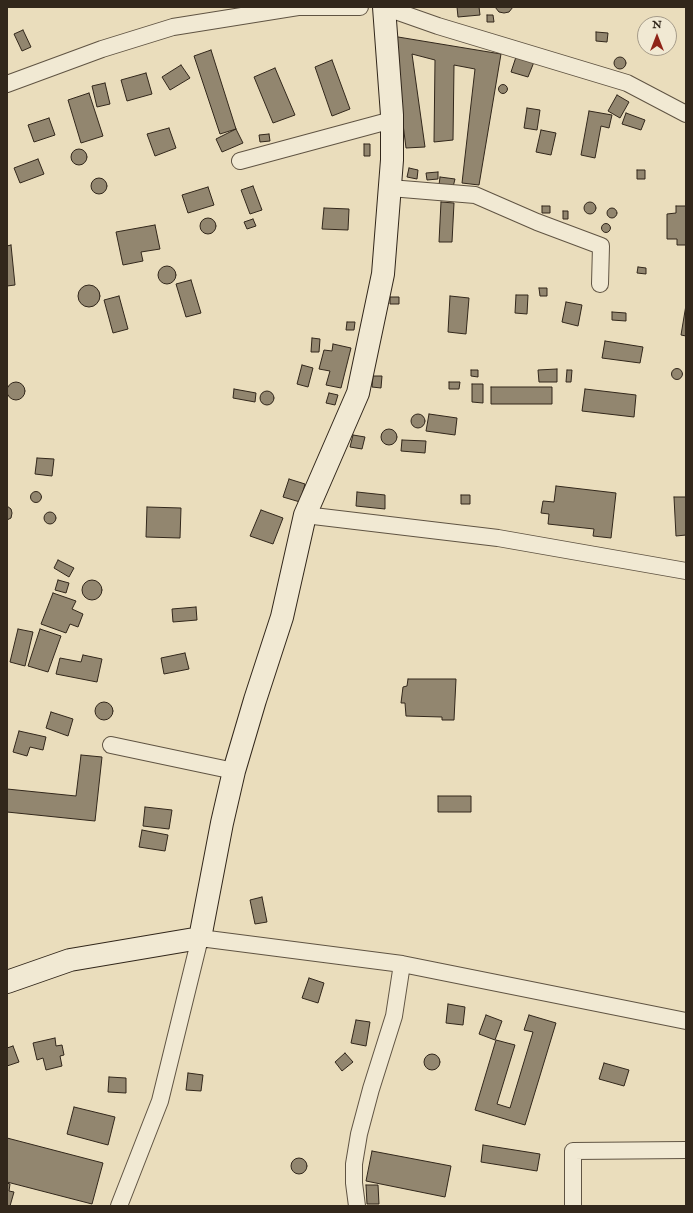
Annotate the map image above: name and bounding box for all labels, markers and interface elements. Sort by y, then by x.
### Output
north arrow [637,16,677,56]
text: N [652,18,662,32]

